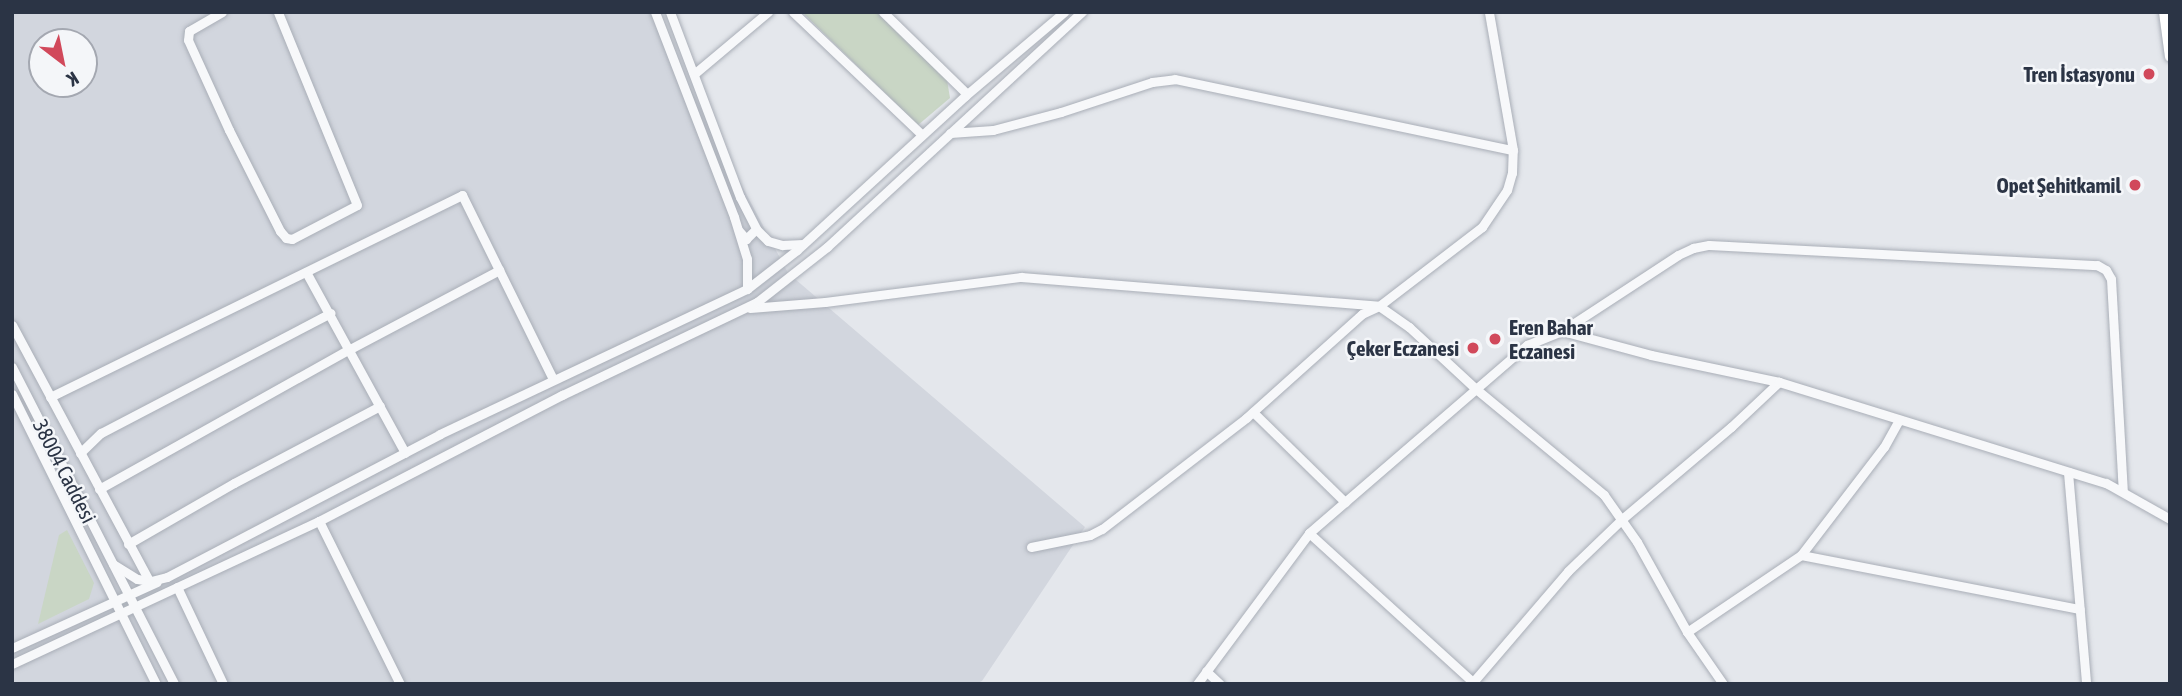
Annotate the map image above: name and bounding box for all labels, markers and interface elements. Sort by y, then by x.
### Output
north arrow [28,28,98,98]
place label: Tren İstasyonu [2024,61,2135,87]
marker: Tren İstasyonu [2141,66,2157,82]
text: K [63,67,83,91]
place label: Opet Şehitkamil [1996,172,2121,198]
marker: Opet Şehitkamil [2127,177,2143,193]
place label: Eren Bahar Eczanesi [1509,314,1593,364]
marker: Eren Bahar Eczanesi [1487,331,1503,347]
place label: Çeker Eczanesi [1347,335,1459,361]
marker: Çeker Eczanesi [1465,340,1481,356]
street label: 38004 Caddesi [28,415,102,527]

